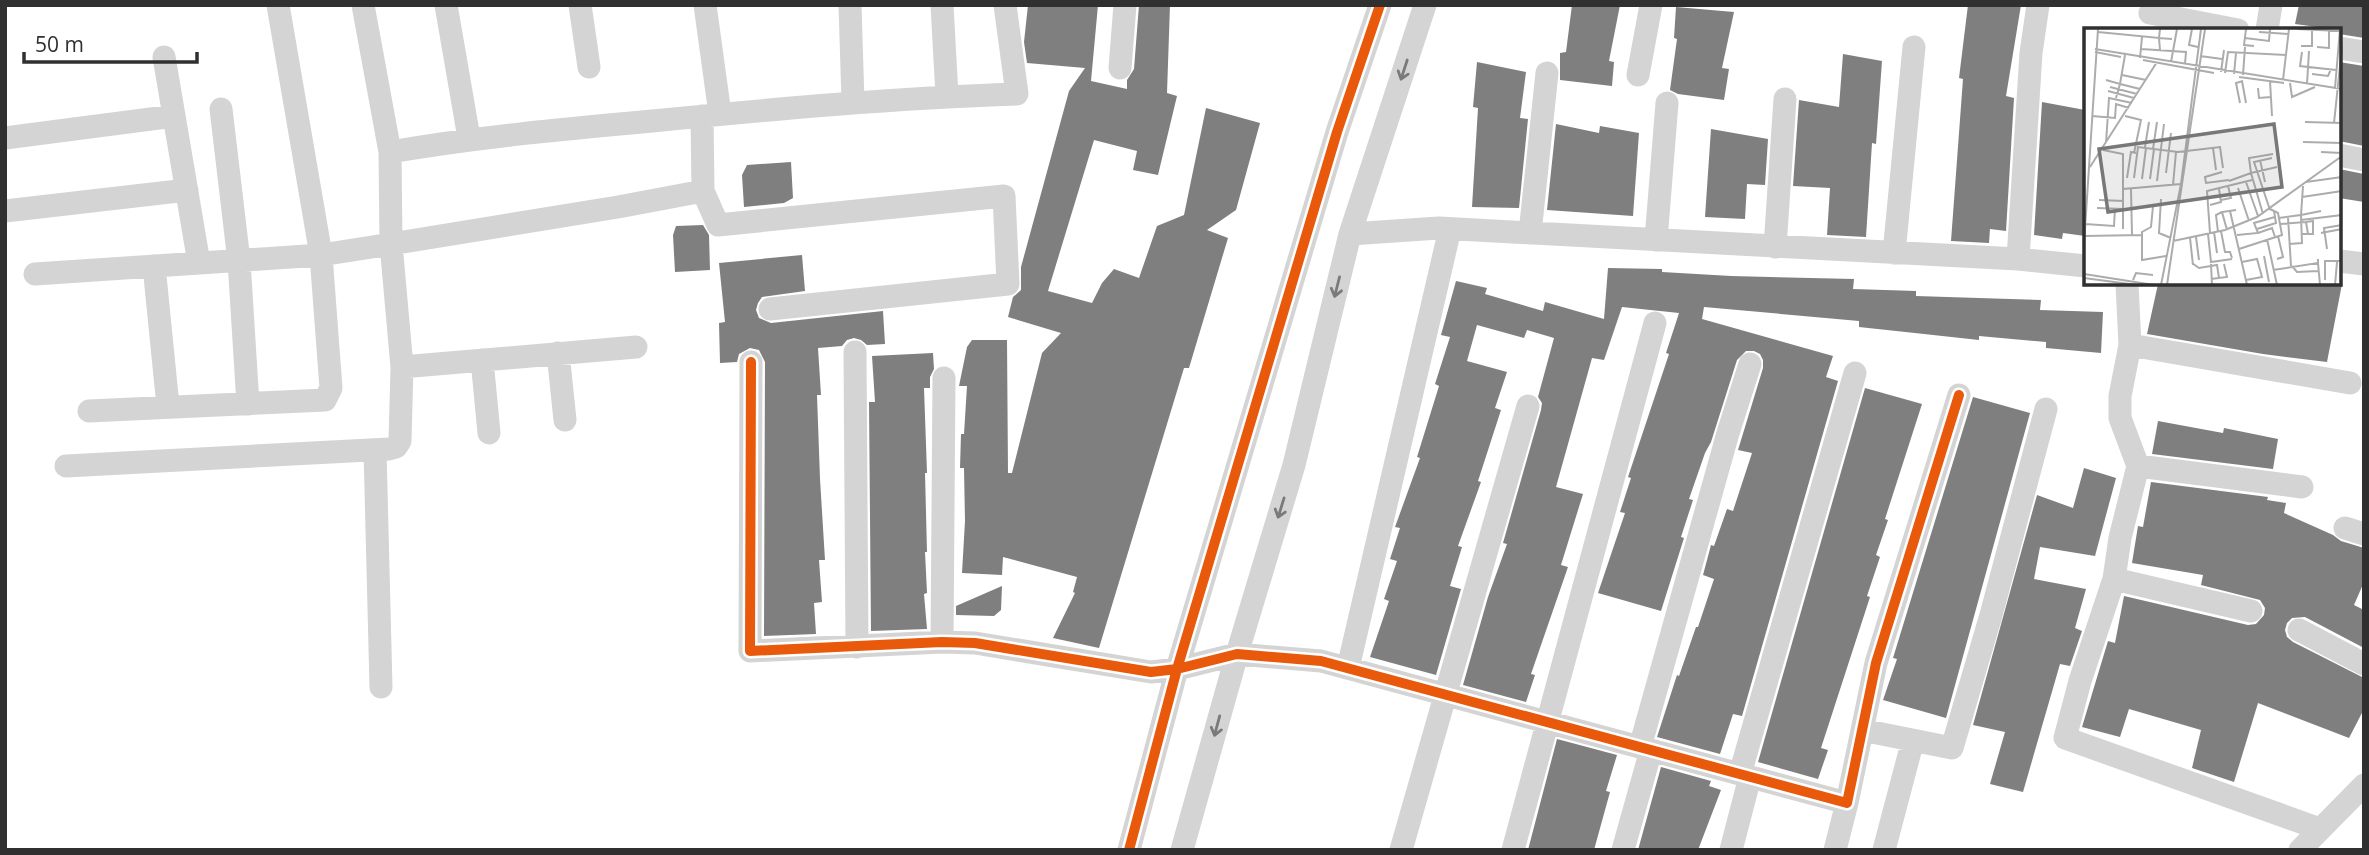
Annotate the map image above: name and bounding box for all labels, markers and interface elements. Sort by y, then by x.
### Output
scale bar [24,21,198,65]
inset map [2084,28,2341,285]
text: 50 m [35,30,84,58]
one-way arrow [1397,59,1410,81]
one-way arrow [1330,275,1343,298]
one-way arrow [1273,497,1286,519]
one-way arrow [1209,715,1222,737]

